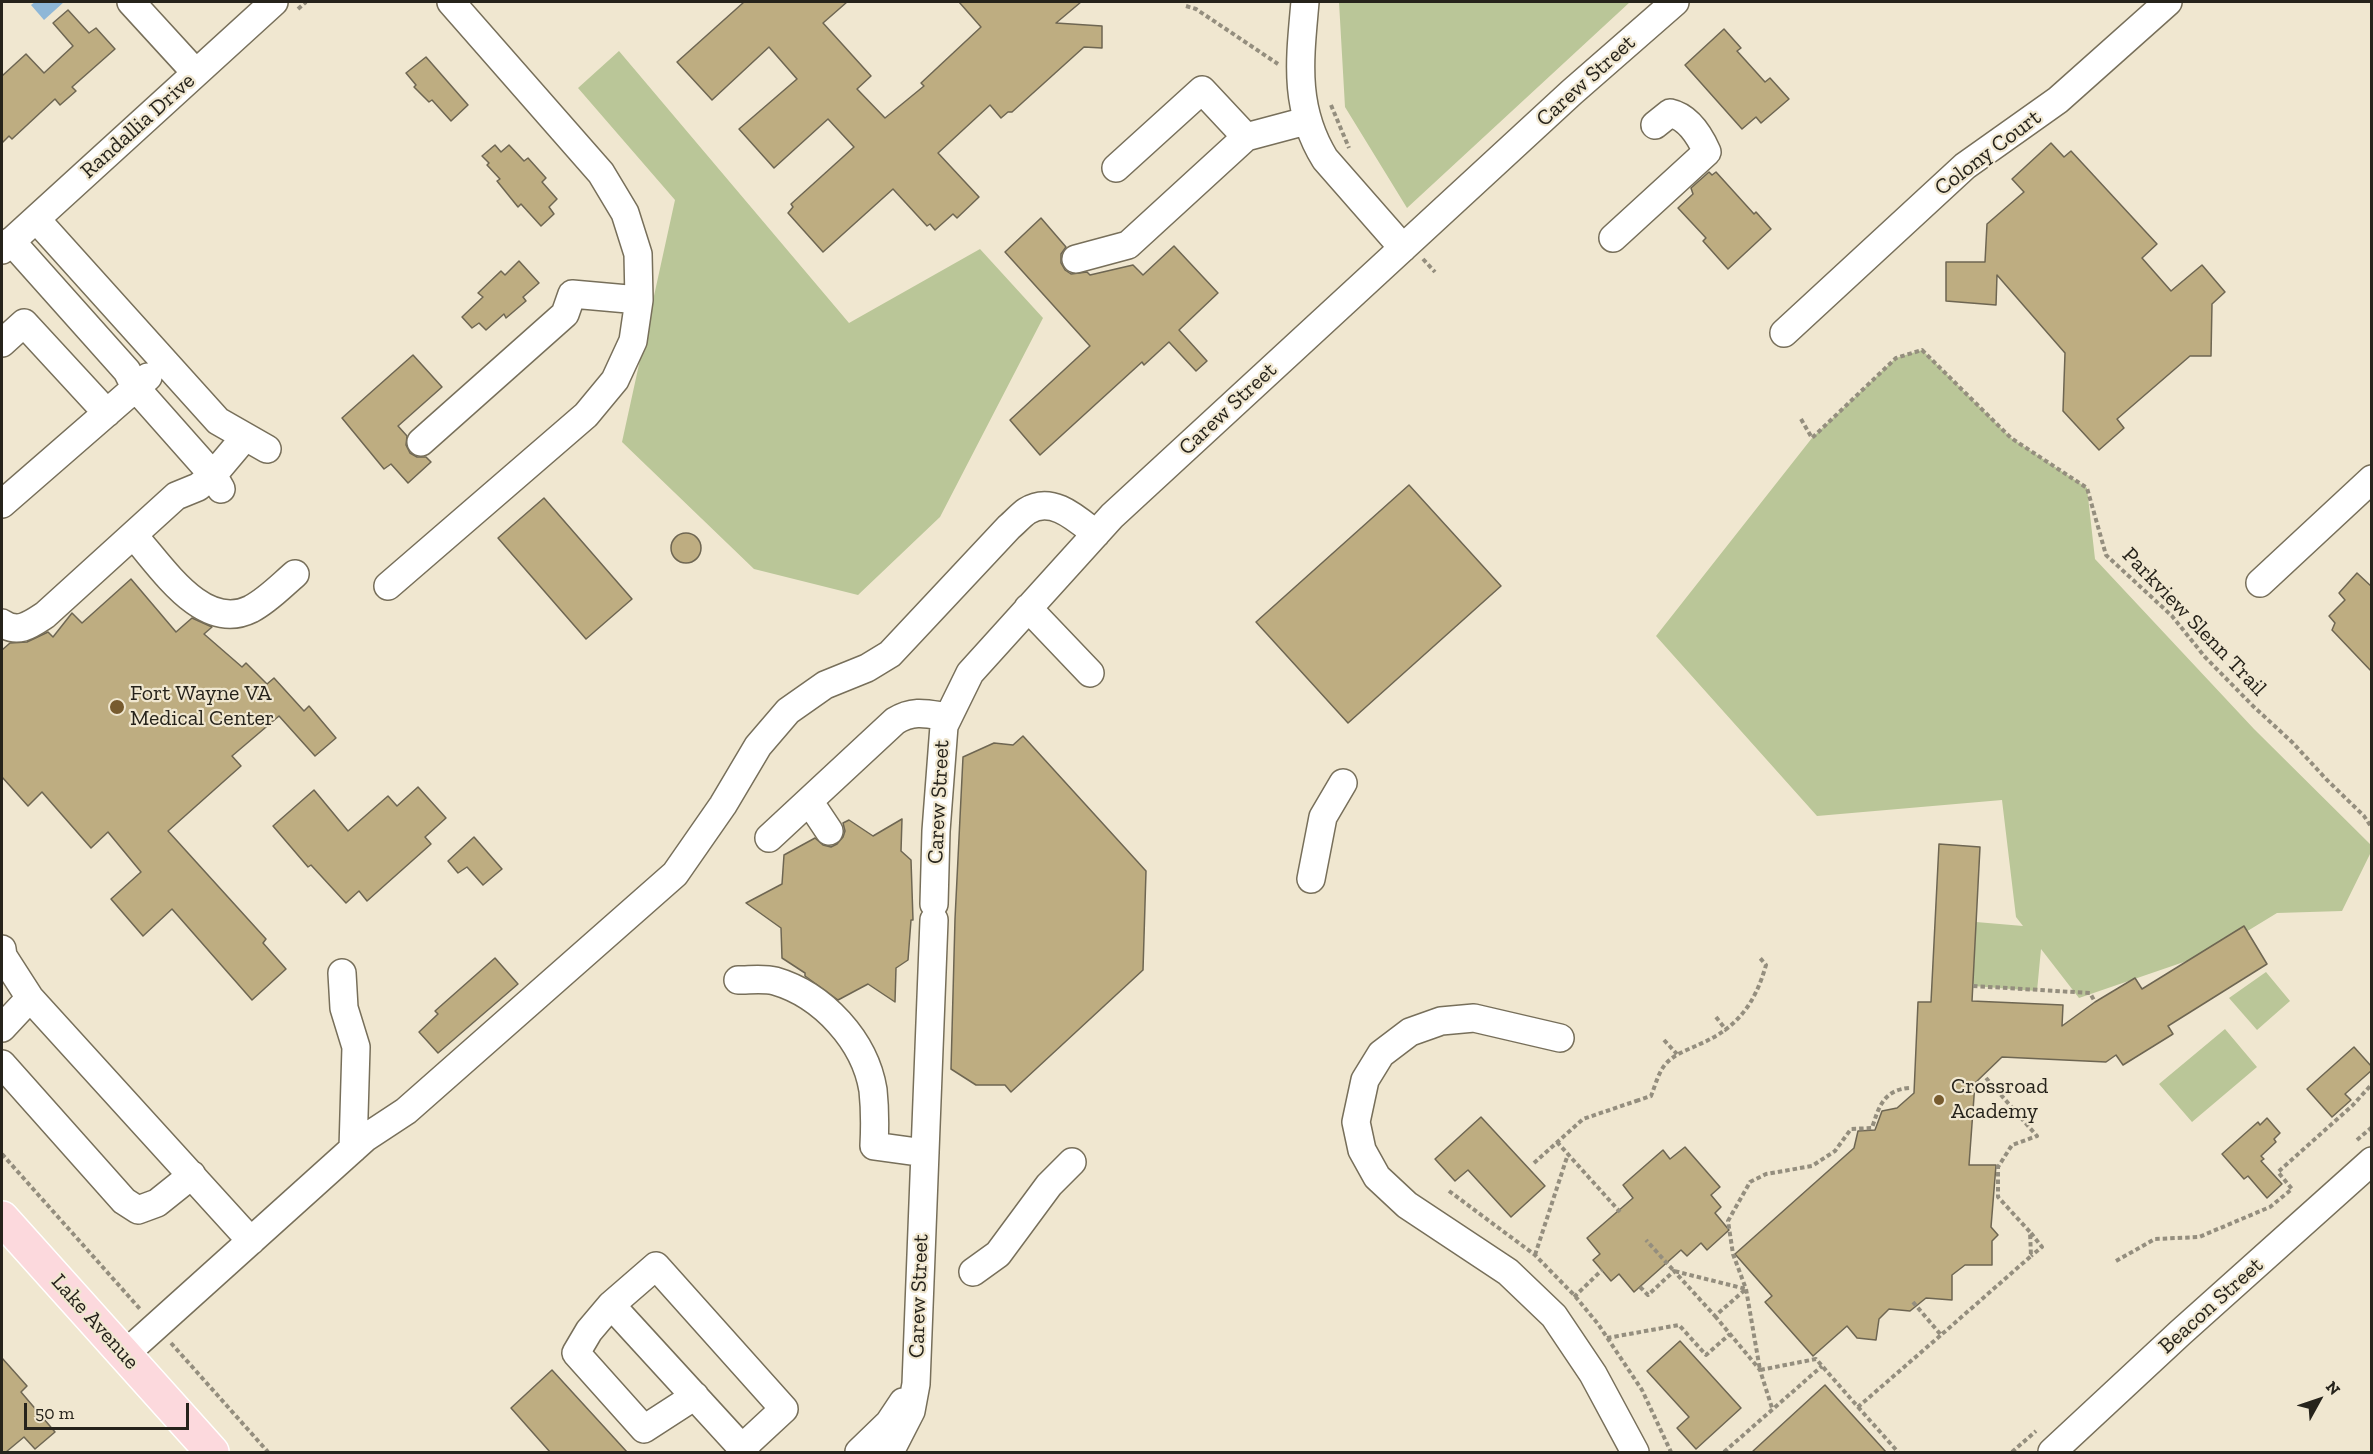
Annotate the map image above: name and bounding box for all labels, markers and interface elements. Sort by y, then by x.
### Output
street label: Carew Street [1531,30,1641,132]
street label: Randallia Drive [75,68,201,184]
street label: Colony Court [1930,104,2046,202]
street label: Carew Street [1174,357,1282,461]
street label: Parkview Slenn Trail [2116,542,2272,702]
place label: Fort Wayne VA Medical Center [130,681,274,732]
marker: Fort Wayne VA Medical Center [108,698,126,716]
street label: Carew Street [923,739,955,865]
place label: Crossroad Academy [1951,1074,2048,1126]
marker: Crossroad Academy [1932,1093,1946,1107]
street label: Carew Street [904,1234,934,1358]
street label: Beacon Street [2153,1252,2269,1360]
street label: Lake Avenue [45,1269,145,1375]
north arrow [2289,1370,2349,1430]
text: N [2322,1377,2344,1399]
scale bar [27,1391,192,1429]
text: 50 m [35,1402,74,1424]

